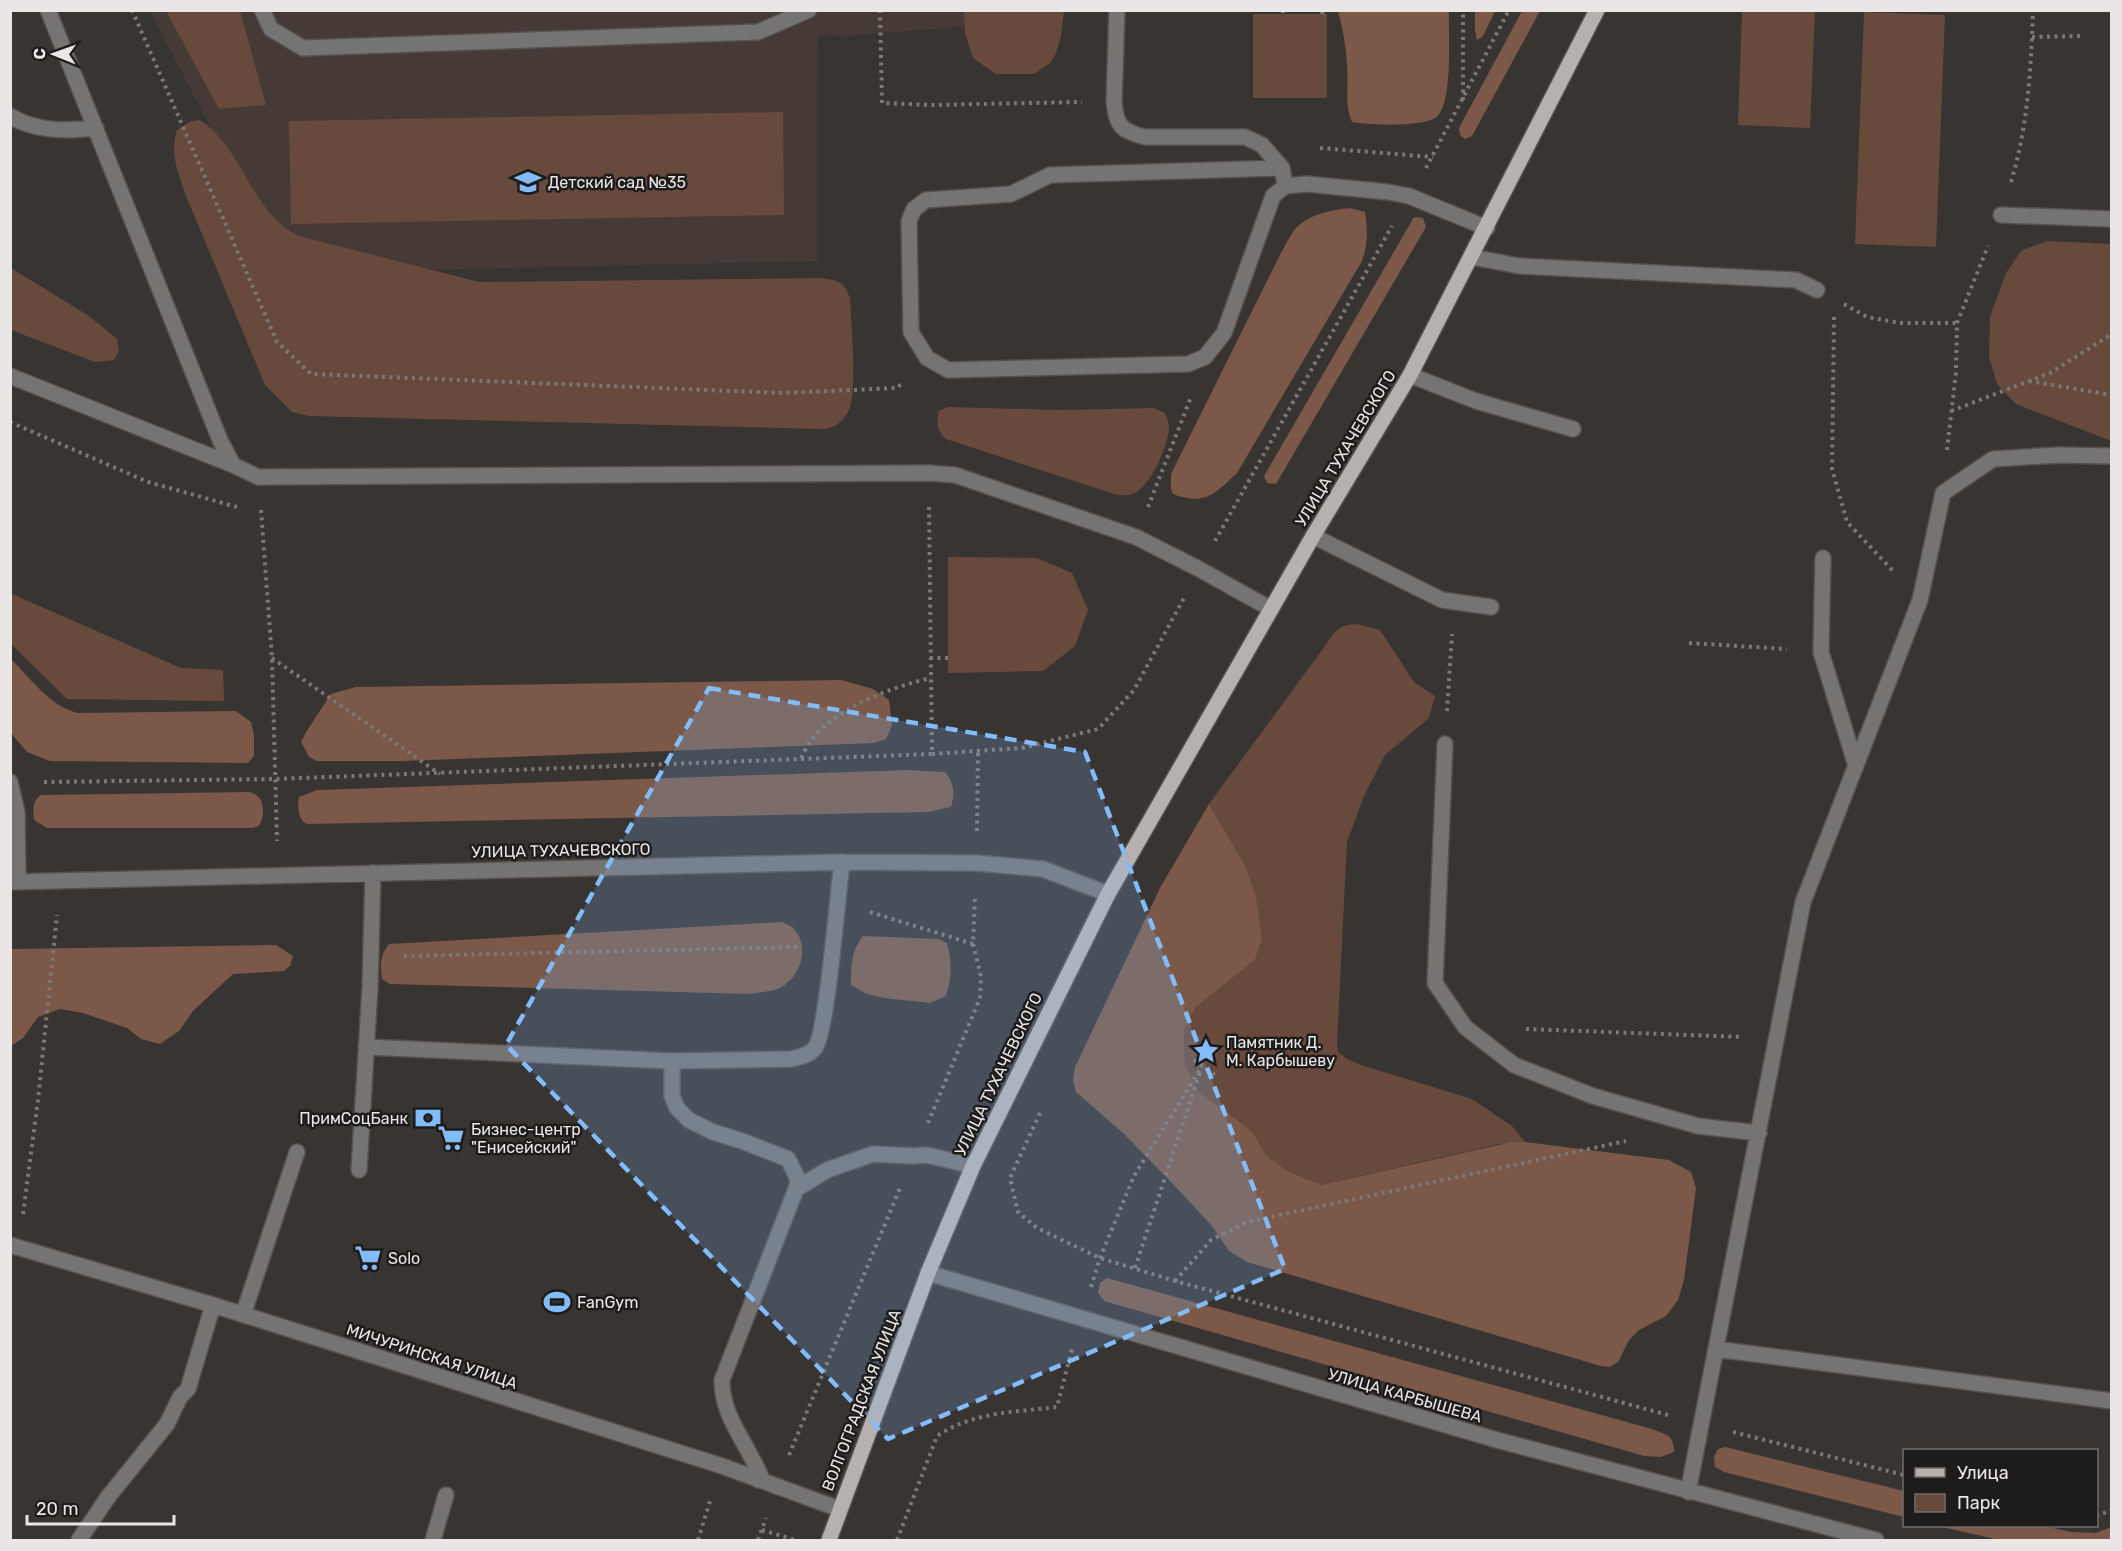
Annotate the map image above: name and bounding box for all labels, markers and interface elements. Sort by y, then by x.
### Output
north arrow [24,24,84,84]
text: С [30,48,49,60]
school or university icon: Детский сад №35 [513,167,543,197]
place label: Детский сад №35 [548,173,686,192]
street label: УЛИЦА ТУХАЧЕВСКОГО [1291,367,1400,530]
street label: УЛИЦА ТУХАЧЕВСКОГО [471,839,651,862]
street label: УЛИЦА ТУХАЧЕВСКОГО [951,990,1046,1159]
place label: Памятник Д. М. Карбышеву [1226,1033,1335,1070]
place icon: Памятник Д. М. Карбышеву [1191,1036,1221,1066]
bank icon: ПримСоцБанк [413,1103,443,1133]
place label: ПримСоцБанк [299,1109,408,1128]
place label: Бизнес-центр "Енисейский" [471,1120,581,1157]
supermarket icon: Бизнес-центр "Енисейский" [436,1123,466,1153]
supermarket icon: Solo [353,1243,383,1273]
place label: Solo [388,1249,420,1268]
sports icon: FanGym [542,1287,572,1317]
place label: FanGym [577,1293,638,1312]
street label: ВОЛГОГРАДСКАЯ УЛИЦА [818,1306,905,1494]
street label: МИЧУРИНСКАЯ УЛИЦА [344,1320,520,1393]
street label: УЛИЦА КАРБЫШЕВА [1326,1364,1484,1427]
legend [1903,1449,2098,1527]
text: Улица [1957,1462,2009,1484]
scale bar [27,1488,174,1526]
text: Парк [1957,1492,2001,1514]
text: 20 m [36,1498,78,1520]

